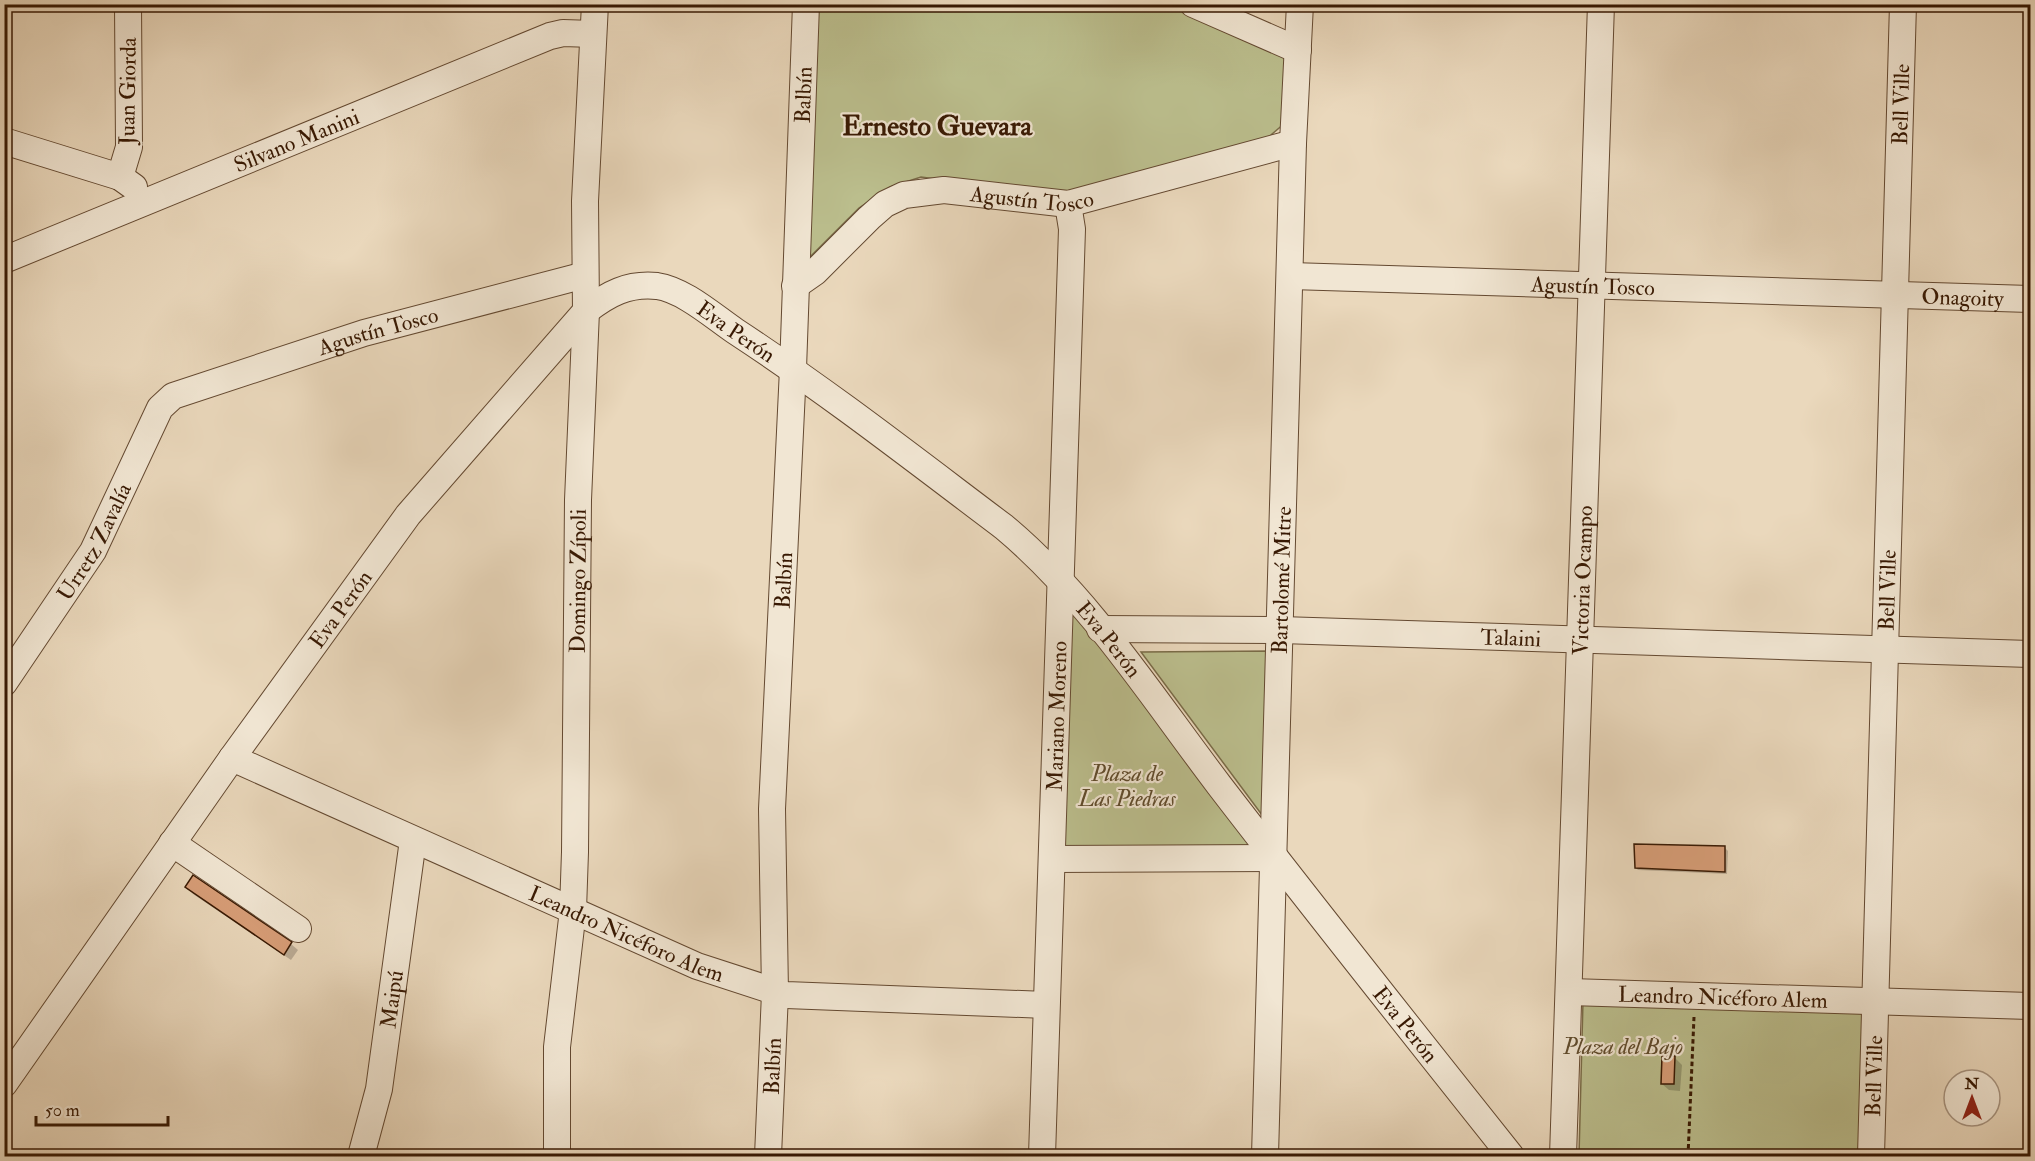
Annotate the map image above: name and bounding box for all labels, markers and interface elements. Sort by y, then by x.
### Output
street label: Juan Giorda [113,36,143,146]
street label: Bell Ville [1886,63,1916,145]
street label: Balbín [789,66,819,124]
street label: Silvano Manini [230,103,364,179]
district label: Ernesto Guevara [842,109,1033,144]
street label: Agustín Tosco [968,180,1097,219]
street label: Agustín Tosco [1529,270,1655,302]
street label: Onagoity [1921,283,2004,313]
street label: Eva Perón [691,295,781,369]
street label: Agustín Tosco [313,301,441,363]
street label: Urretz Zavalía [51,478,138,606]
street label: Victoria Ocampo [1567,505,1600,656]
street label: Bartolomé Mitre [1266,506,1298,654]
street label: Domingo Zípoli [564,509,594,653]
street label: Bell Ville [1873,549,1903,631]
street label: Balbín [769,551,799,610]
street label: Eva Perón [303,565,379,654]
street label: Eva Perón [1070,596,1148,684]
street label: Talaini [1480,623,1542,653]
street label: Mariano Moreno [1041,641,1074,792]
park label: Plaza de Las Piedras [1077,760,1176,813]
street label: Leandro Nicéforo Alem [524,880,727,989]
street label: Maipú [374,968,410,1030]
street label: Leandro Nicéforo Alem [1618,980,1828,1015]
street label: Eva Perón [1366,981,1444,1069]
park label: Plaza del Bajo [1562,1033,1683,1061]
street label: Bell Ville [1859,1035,1889,1117]
street label: Balbín [758,1037,788,1095]
north arrow [1942,1068,2002,1128]
text: N [1964,1074,1980,1094]
scale bar [36,1089,168,1127]
text: 50 m [45,1099,80,1122]

